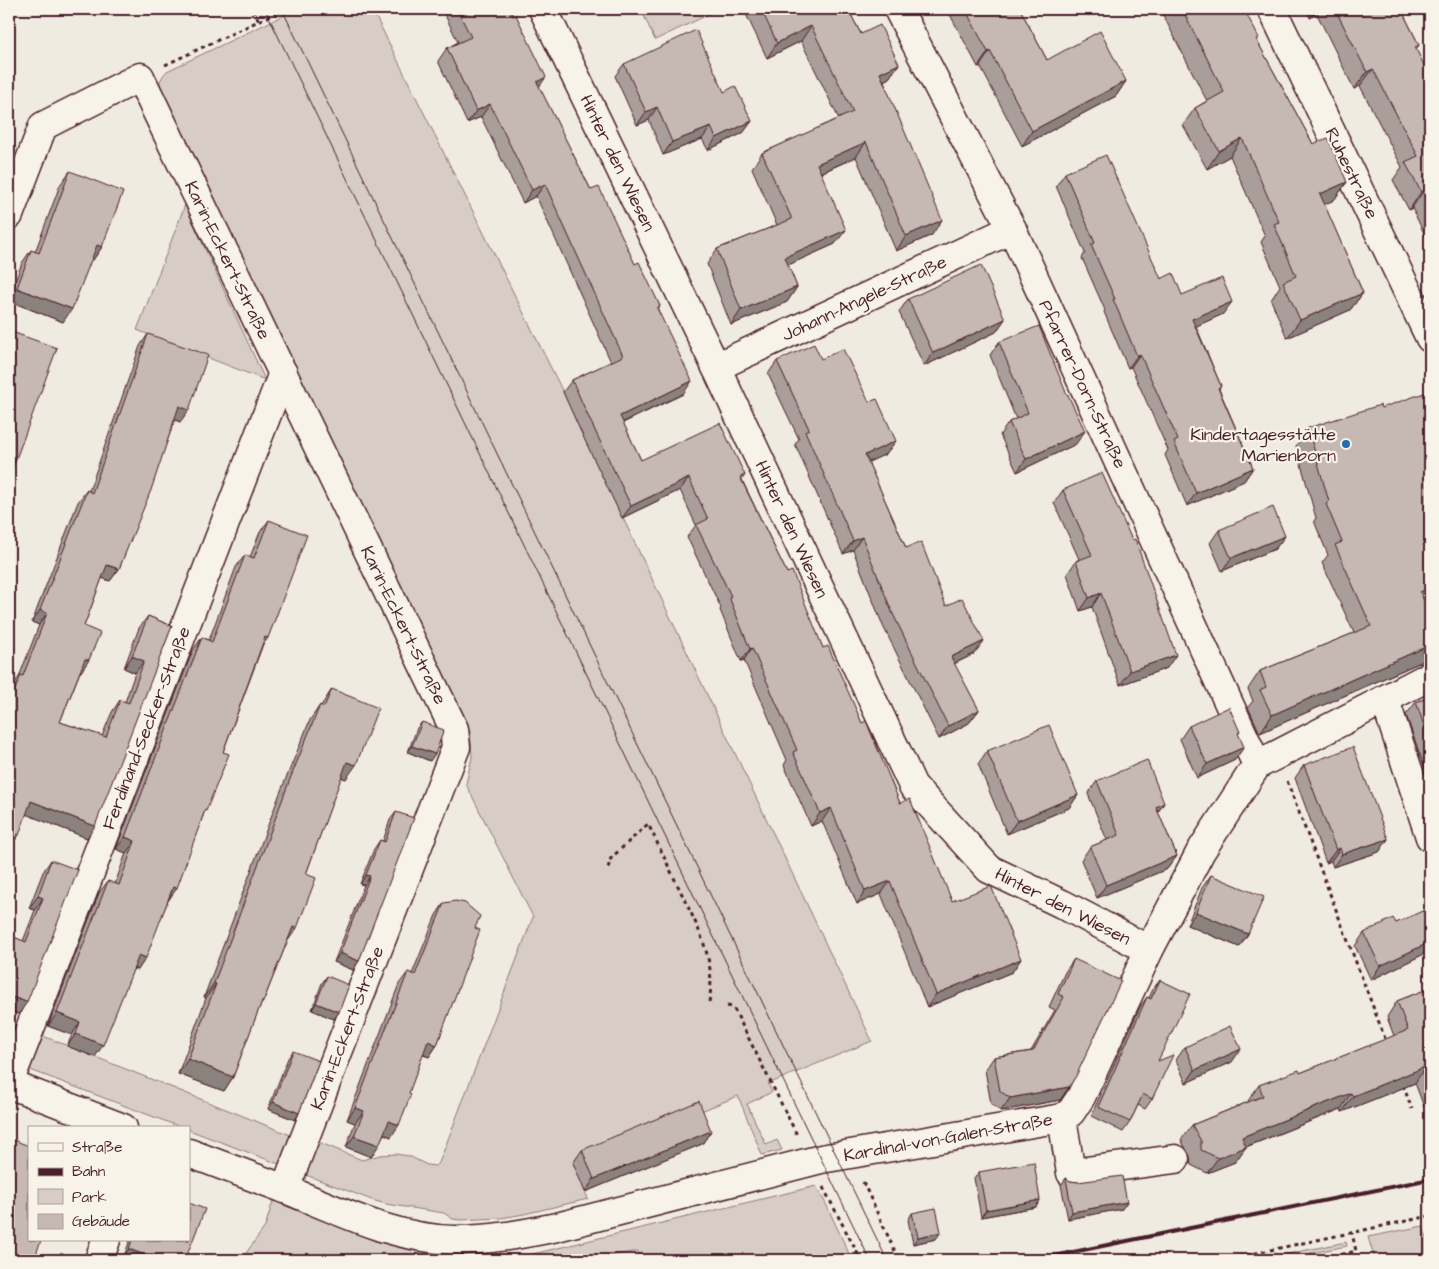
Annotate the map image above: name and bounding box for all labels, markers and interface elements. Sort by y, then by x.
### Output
street label: Hinter den Wiesen [574,91,661,236]
street label: Ruhestraße [1319,123,1385,223]
street label: Karin-Eckert-Straße [178,177,277,344]
street label: Johann-Angele-Straße [778,249,951,349]
street label: Pfarrer-Dorn-Straße [1032,296,1133,473]
place label: Kindertagesstätte Marienborn [1190,422,1336,468]
marker: Kindertagesstätte Marienborn [1340,438,1352,450]
street label: Hinter den Wiesen [749,456,834,602]
street label: Karin-Eckert-Straße [354,542,453,709]
street label: Ferdinand-Secker-Straße [96,623,197,833]
street label: Hinter den Wiesen [991,861,1135,951]
street label: Karin-Eckert-Straße [305,943,390,1114]
street label: Kardinal-von-Galen-Straße [842,1107,1055,1168]
legend [28,1126,190,1242]
text: Straße [72,1137,122,1158]
text: Bahn [72,1161,106,1182]
text: Park [72,1187,107,1208]
text: Gebäude [72,1211,130,1232]

